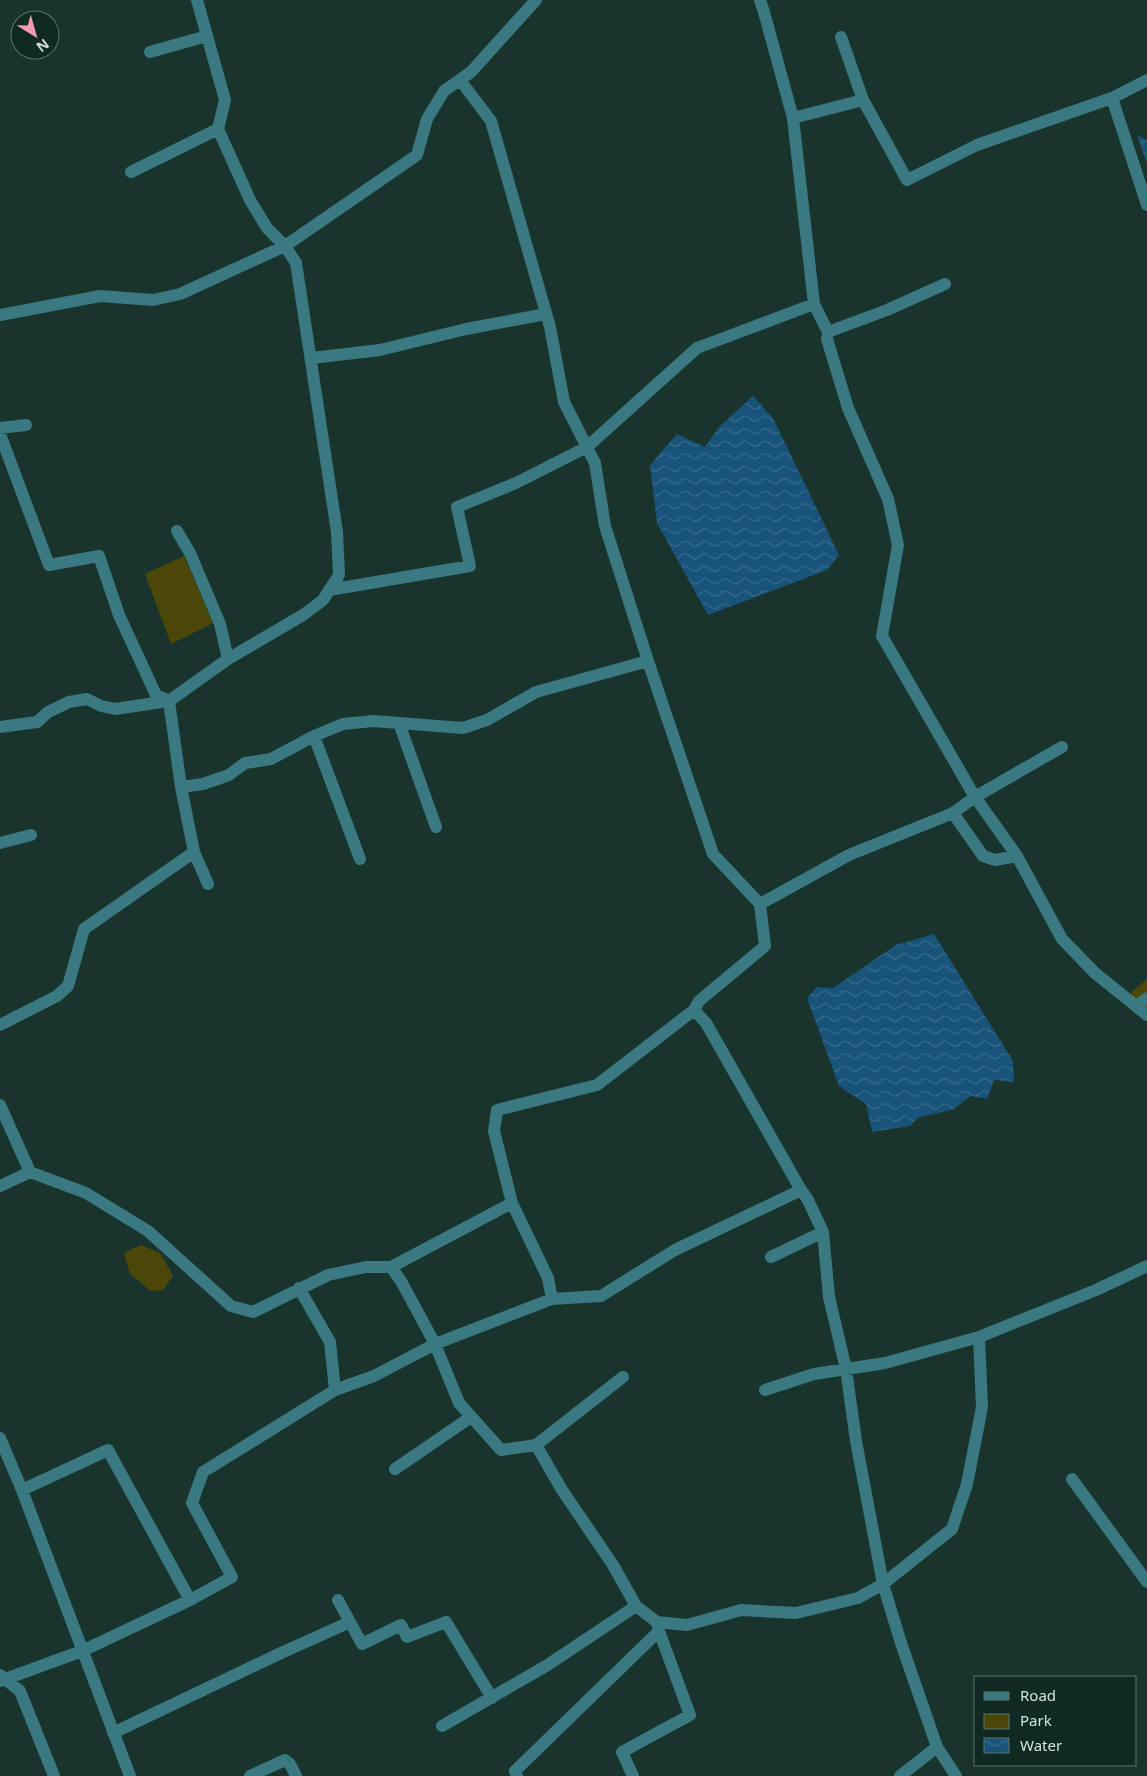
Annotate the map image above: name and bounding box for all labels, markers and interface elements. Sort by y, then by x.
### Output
north arrow [10,10,60,60]
text: N [33,35,53,57]
legend [974,1676,1137,1766]
text: Road [1020,1685,1056,1705]
text: Park [1020,1710,1052,1730]
text: Water [1020,1735,1062,1755]

